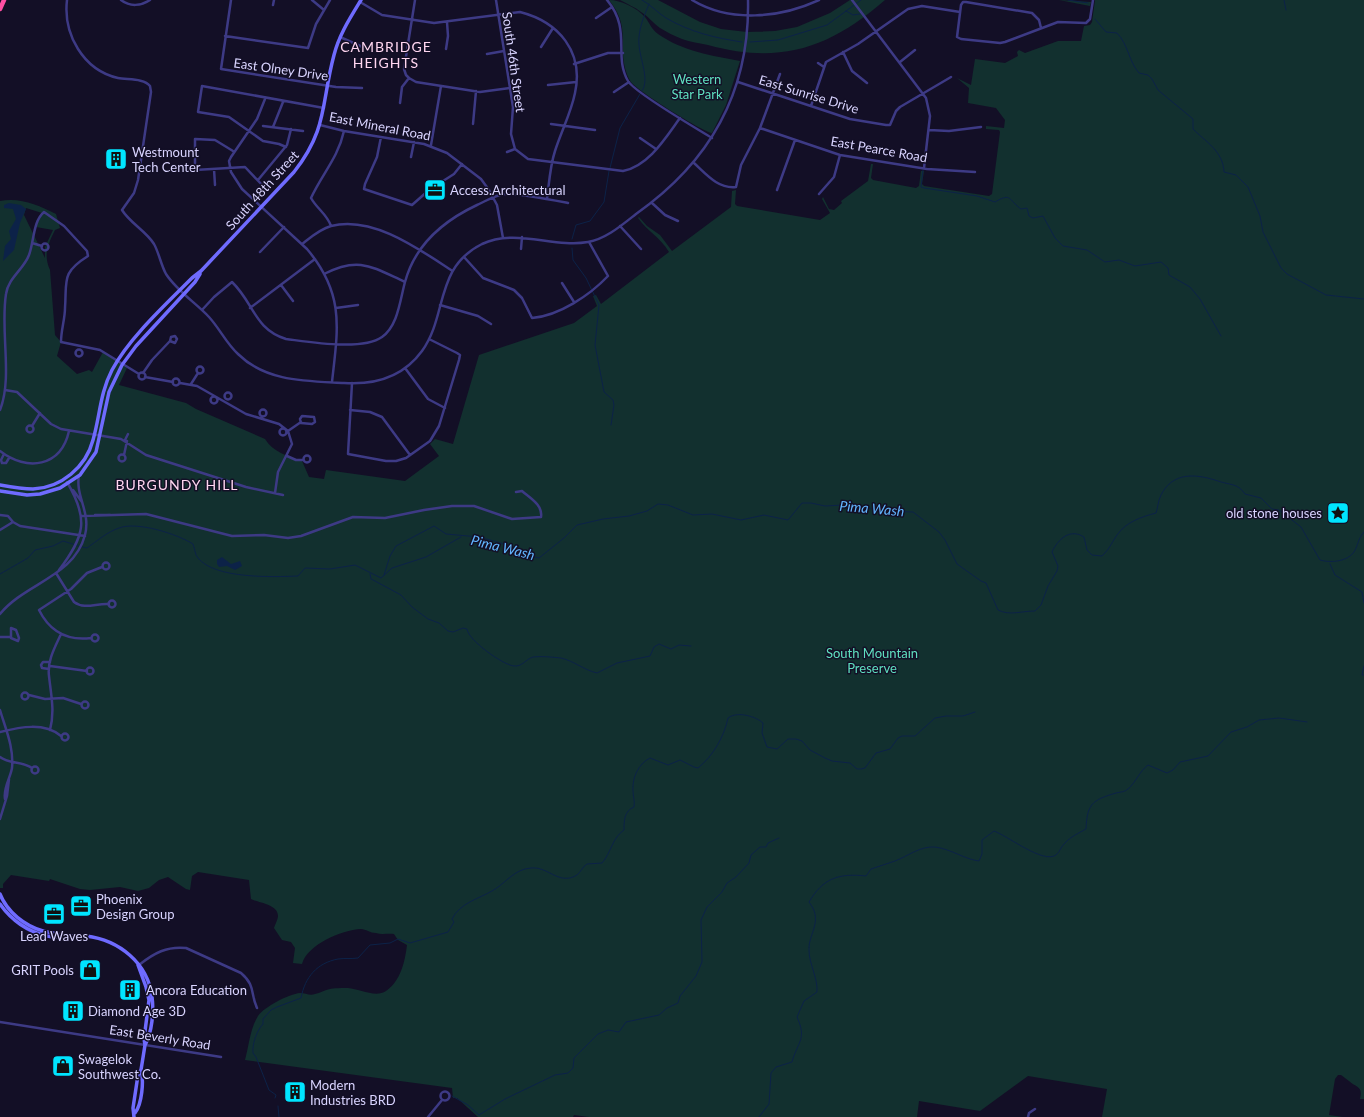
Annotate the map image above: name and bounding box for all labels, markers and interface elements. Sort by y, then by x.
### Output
street label: South 46th Street [499,11,529,114]
district label: CAMBRIDGE HEIGHTS [340,38,432,71]
street label: East Olney Drive [233,54,330,84]
park label: Western Star Park [671,71,723,102]
street label: East Sunrise Drive [757,71,861,117]
street label: East Mineral Road [328,108,432,144]
street label: East Pearce Road [829,133,929,165]
place label: Westmount Tech Center [132,144,201,175]
building icon: Westmount Tech Center [103,146,129,172]
street label: South 48th Street [222,147,302,233]
office icon: Access.Architectural [422,177,448,203]
place label: Access.Architectural [450,182,566,198]
district label: BURGUNDY HILL [115,476,239,493]
water label: Pima Wash [839,497,905,519]
place icon: old stone houses [1325,500,1351,526]
place label: old stone houses [1226,505,1322,521]
water label: Pima Wash [469,531,537,563]
park label: South Mountain Preserve [826,645,918,676]
place label: Phoenix Design Group [96,891,175,922]
office icon: Phoenix Design Group [68,893,94,919]
office icon: Lead Waves [41,901,67,927]
place label: Lead Waves [20,928,88,944]
shop icon: GRIT Pools [77,957,103,983]
place label: GRIT Pools [11,962,74,978]
building icon: Ancora Education [117,977,143,1003]
place label: Ancora Education [146,982,247,998]
building icon: Diamond Age 3D [60,998,86,1024]
place label: Diamond Age 3D [88,1003,186,1019]
street label: East Beverly Road [108,1021,212,1053]
place label: Swagelok Southwest Co. [78,1051,161,1082]
shop icon: Swagelok Southwest Co. [50,1053,76,1079]
place label: Modern Industries BRD [310,1077,396,1108]
building icon: Modern Industries BRD [282,1079,308,1105]

